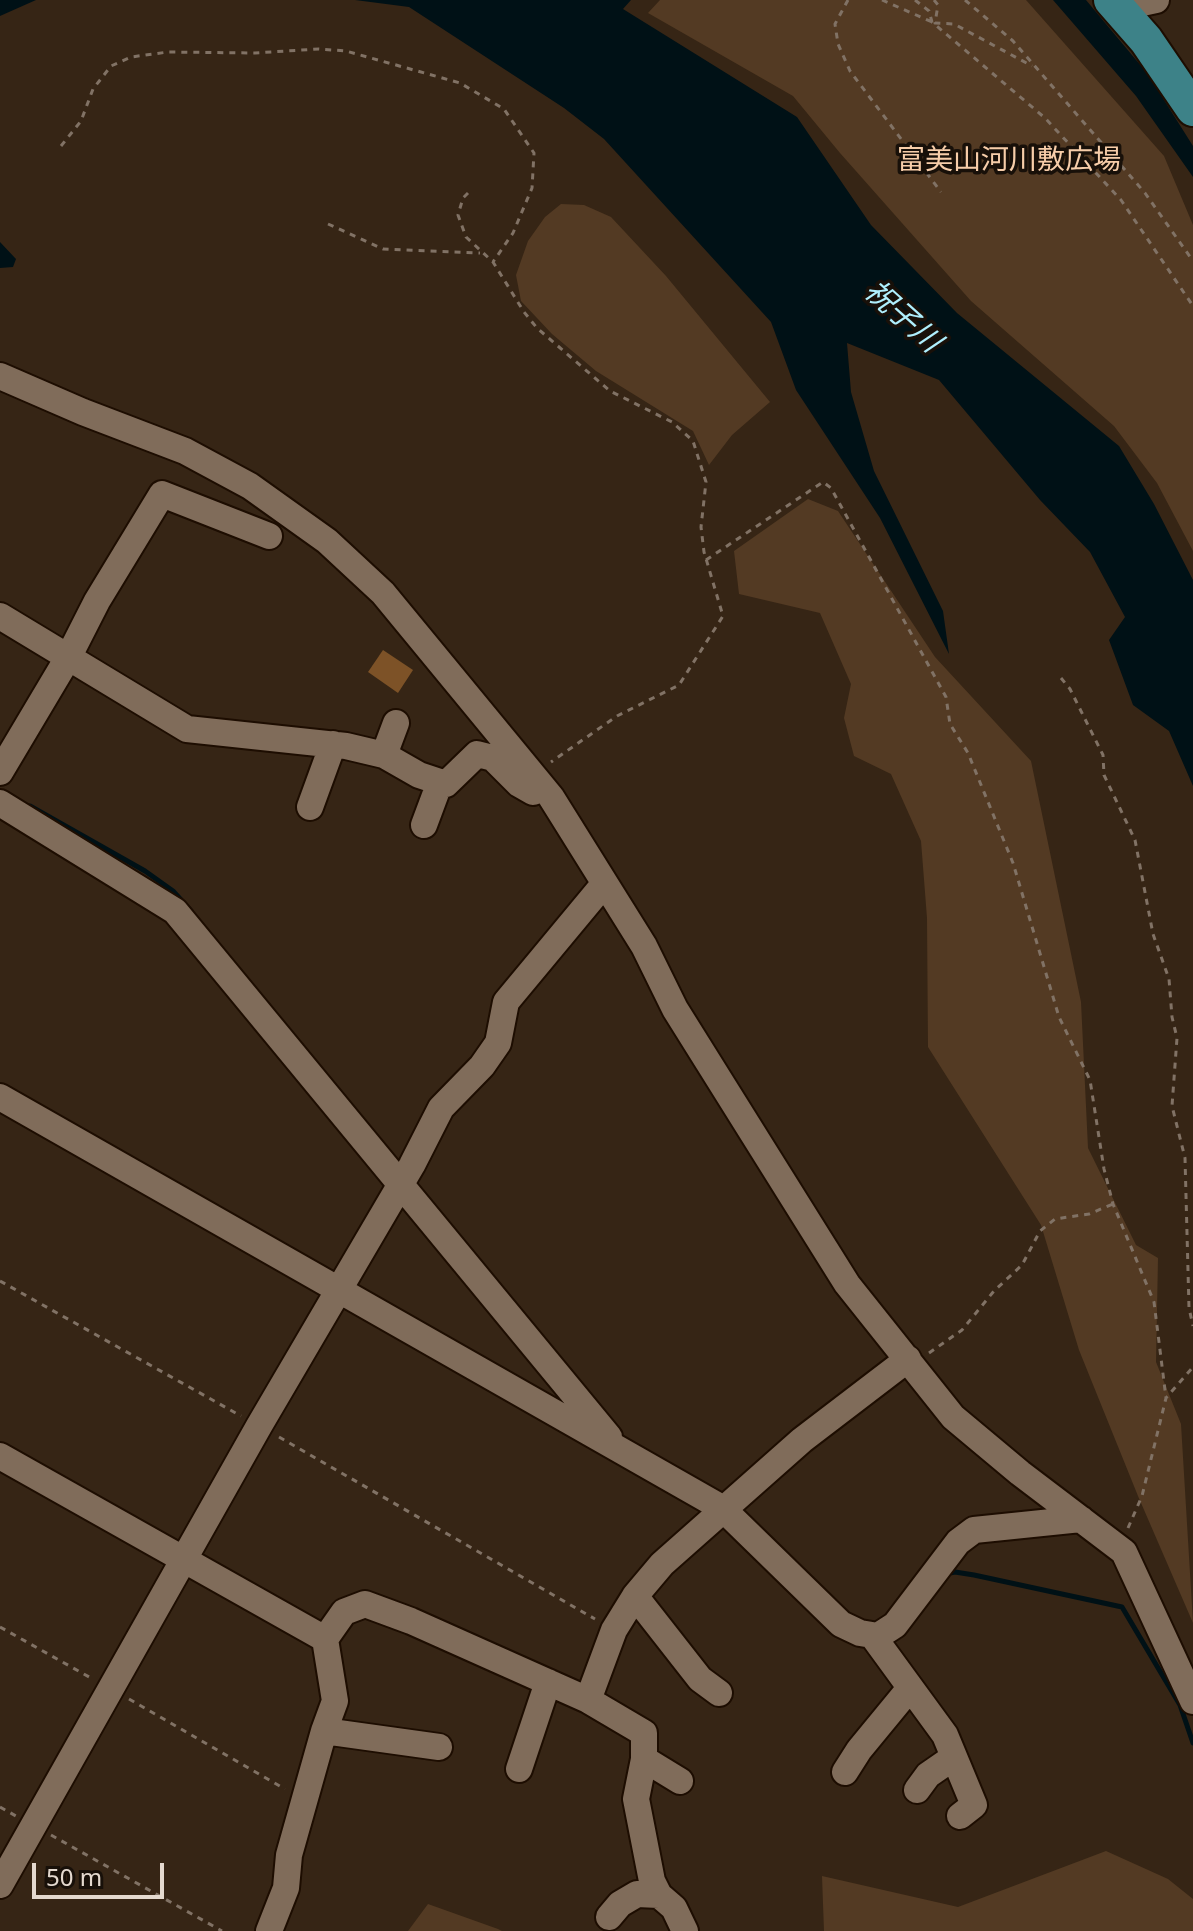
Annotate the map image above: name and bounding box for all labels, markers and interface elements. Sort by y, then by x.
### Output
park label: 富美山河川敷広場 [897,144,1121,178]
water label: 祝子川 [857,274,947,360]
scale bar [36,1847,168,1897]
text: 50 m [46,1860,102,1893]

